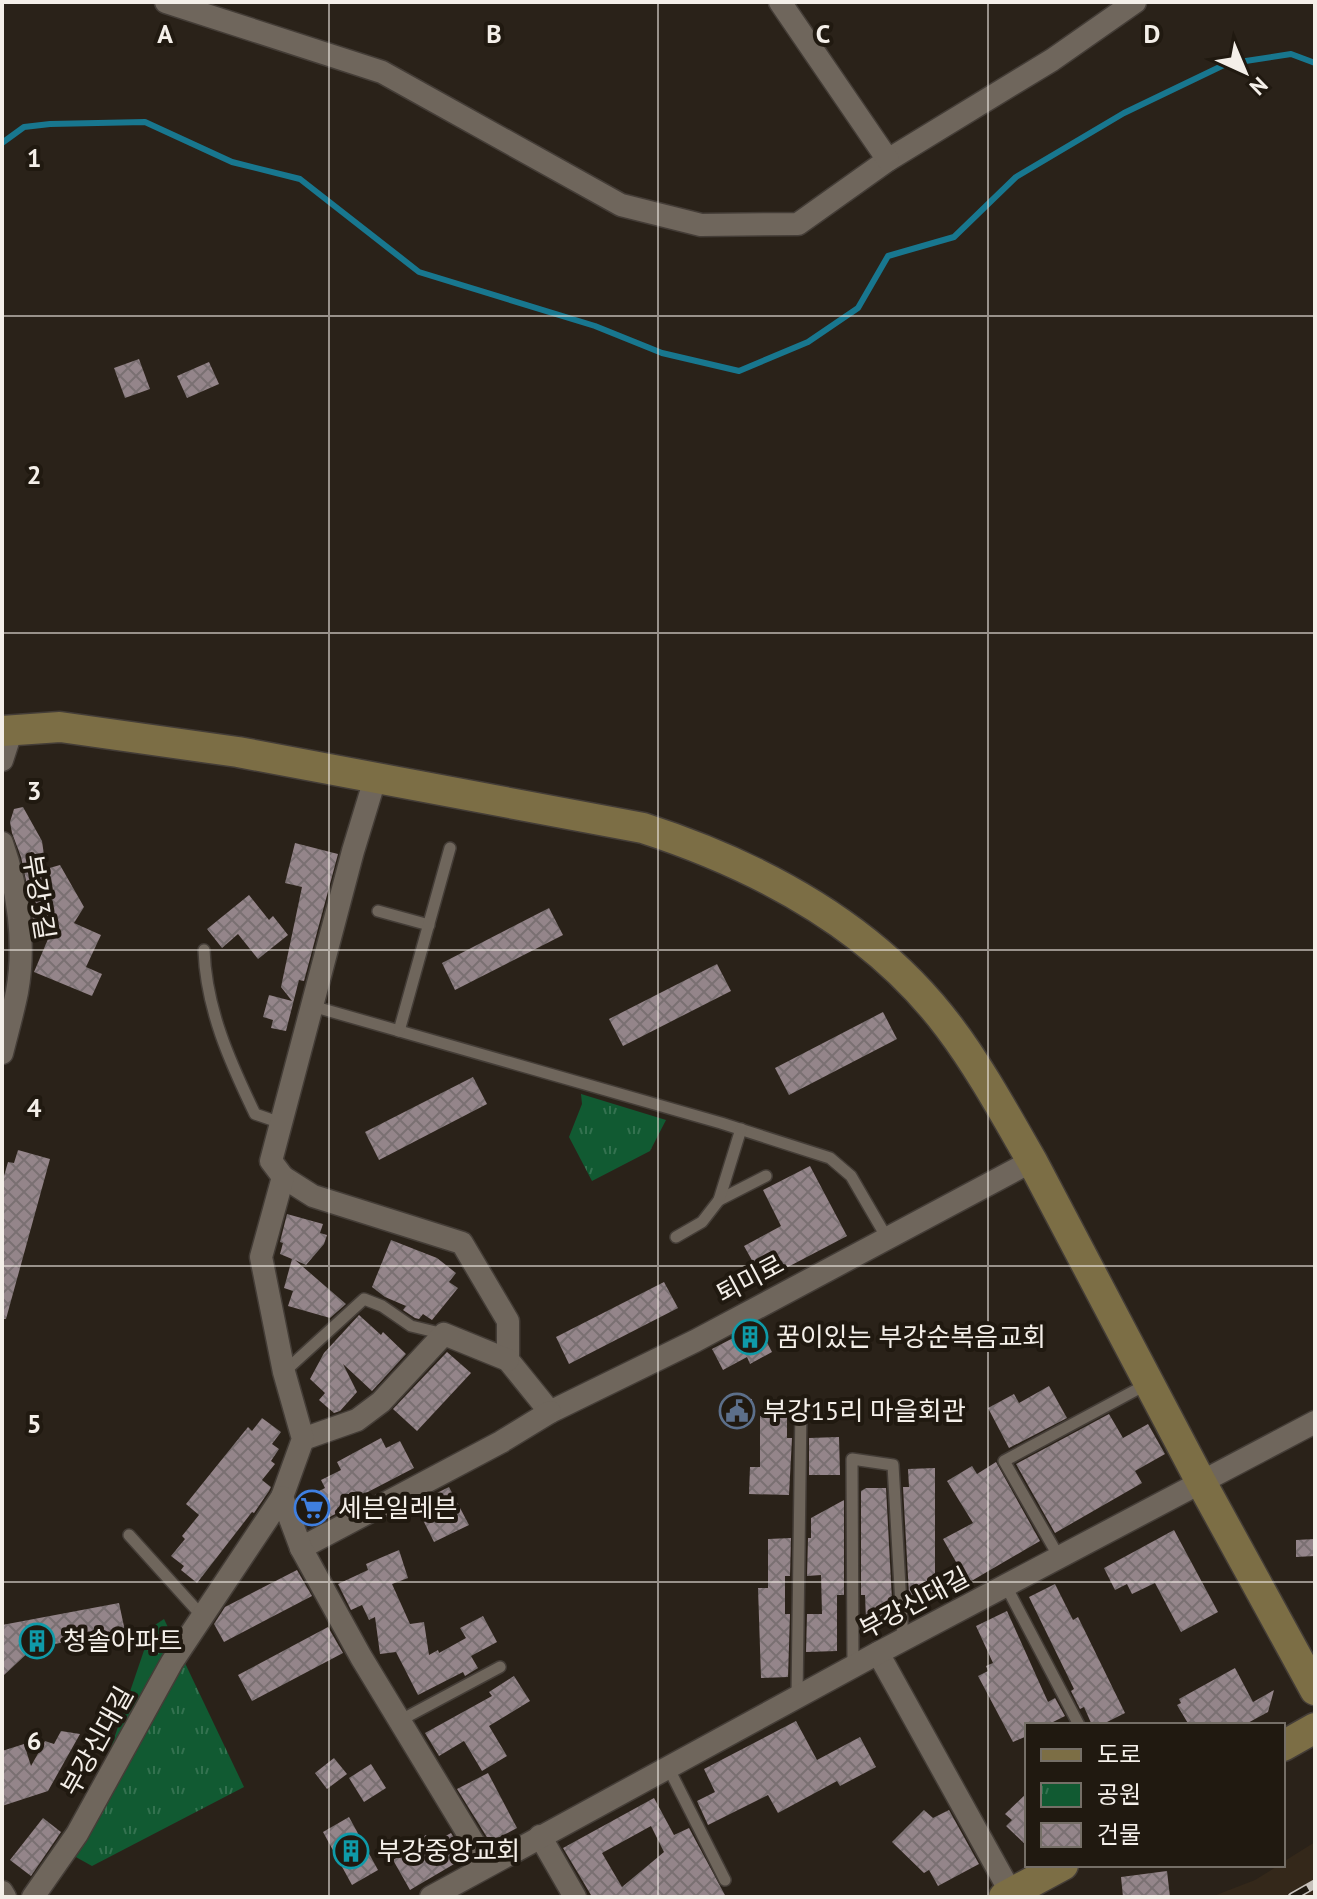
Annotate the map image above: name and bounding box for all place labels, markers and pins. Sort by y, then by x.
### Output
building icon: 꿈이있는 부강순복음교회 [731,1318,769,1356]
place label: 꿈이있는 부강순복음교회 [776,1320,1046,1353]
public building icon: 부강15리 마을회관 [718,1392,756,1430]
place label: 부강15리 마을회관 [763,1394,966,1427]
supermarket icon: 세븐일레븐 [293,1489,331,1527]
place label: 세븐일레븐 [338,1491,458,1524]
building icon: 청솔아파트 [18,1622,56,1660]
place label: 청솔아파트 [63,1624,183,1657]
building icon: 부강중앙교회 [332,1832,370,1870]
place label: 부강중앙교회 [377,1834,521,1867]

